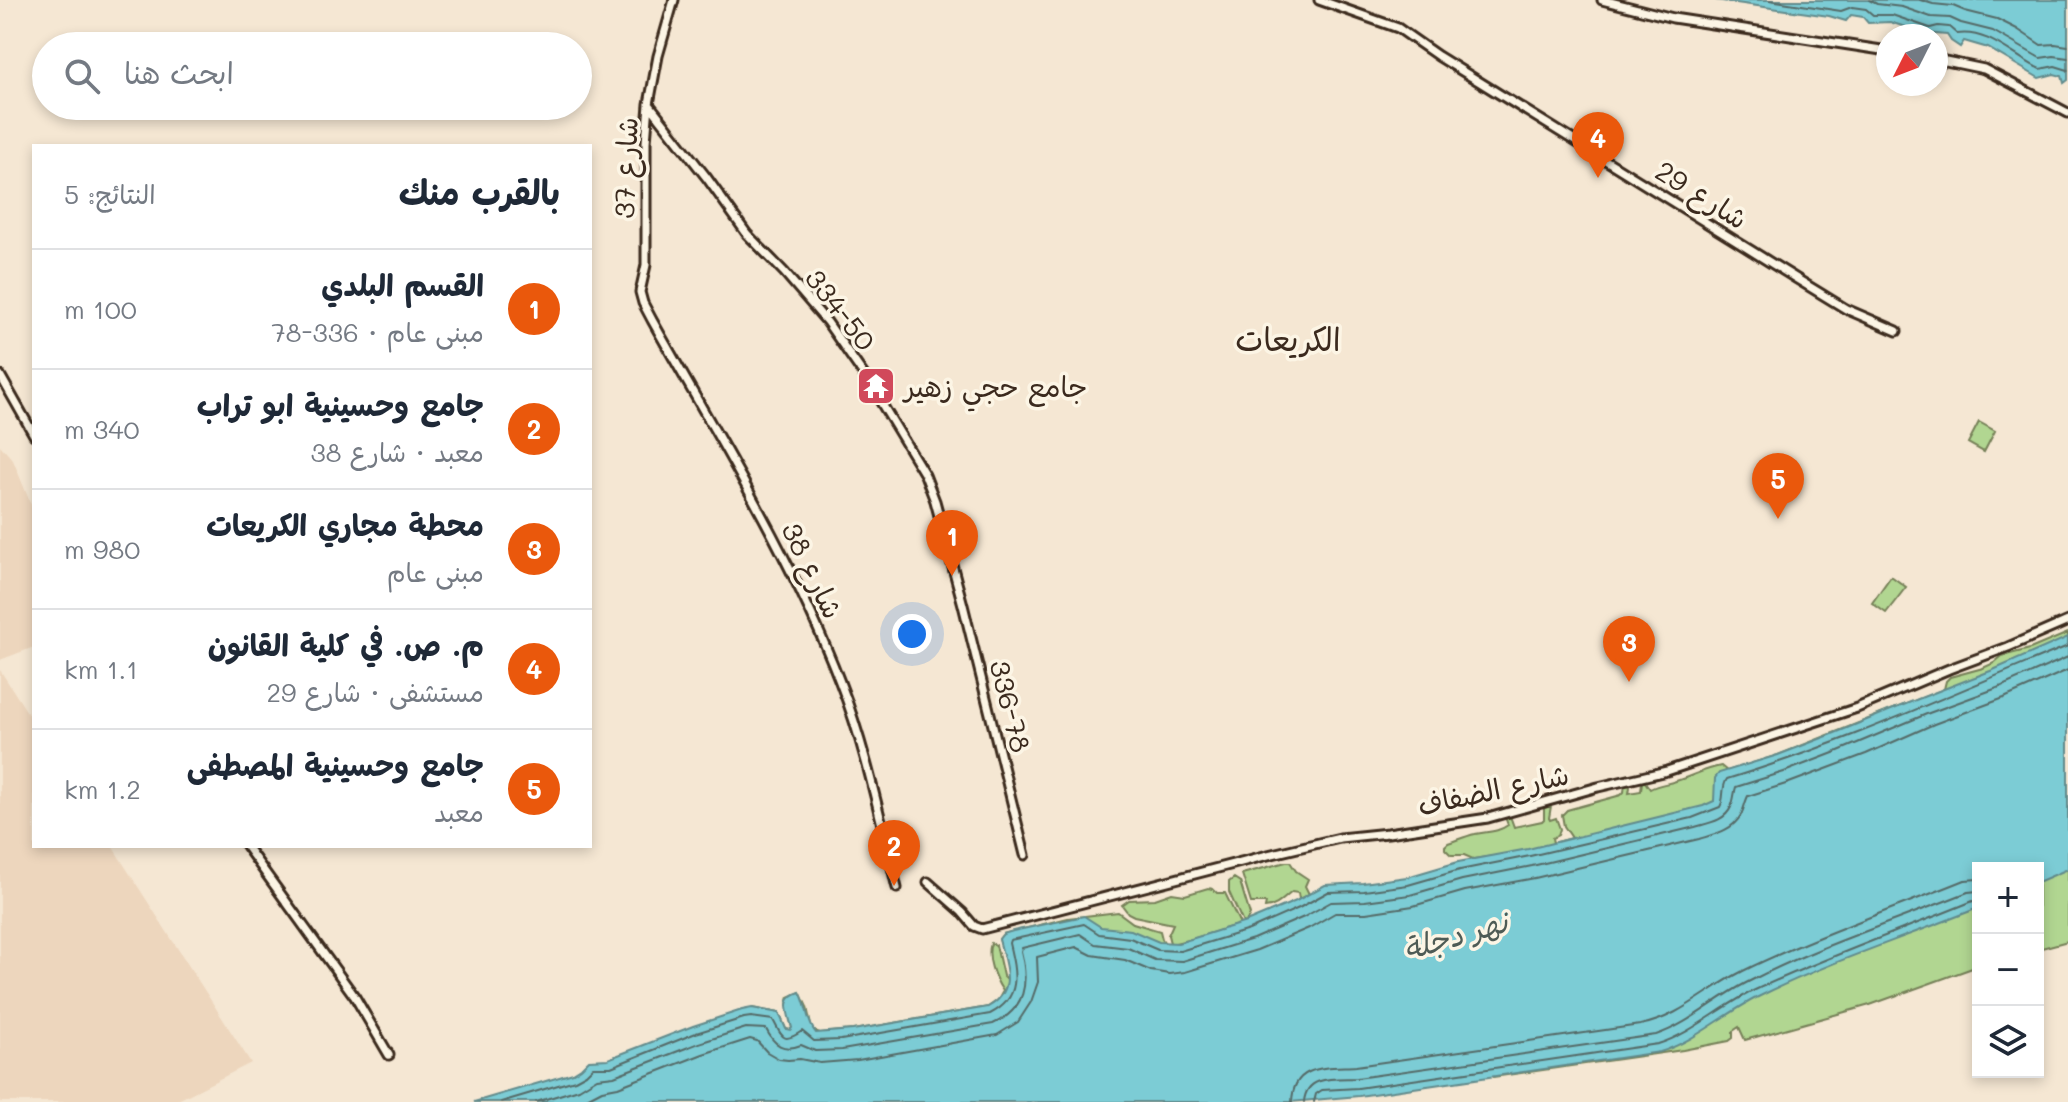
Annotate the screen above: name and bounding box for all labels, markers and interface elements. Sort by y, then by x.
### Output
north arrow [1876,24,1948,96]
search box [32,32,592,120]
text: ابحث هنا [124,52,234,92]
icon: search [60,54,104,98]
pin: 4 [1572,112,1624,178]
street label: شارع 37 [605,117,648,219]
street label: شارع 29 [1648,152,1755,239]
text: بالقرب منك [399,169,560,214]
text: النتائج: 5 [64,177,156,211]
street label: 334-50 [798,261,884,357]
text: القسم البلدي [321,264,484,304]
text: 100 m [64,292,137,326]
text: 1 [528,292,540,326]
text: مبنى عام · 336-78 [271,315,484,349]
district label: الكريعات [1235,317,1341,359]
temple icon: جامع حجي زهير [855,365,897,407]
place label: جامع حجي زهير [902,368,1087,412]
text: جامع وحسينية ابو تراب [197,384,484,424]
text: 340 m [64,412,140,446]
text: 2 [527,412,541,446]
text: معبد · شارع 38 [311,435,484,469]
pin: 5 [1752,453,1804,519]
text: محطة مجاري الكريعات [206,504,484,544]
pin: 1 [926,510,978,576]
street label: شارع 38 [772,516,852,625]
text: 980 m [64,532,140,566]
text: 3 [526,532,542,566]
text: مبنى عام [387,555,484,589]
your location [892,614,932,654]
pin: 3 [1603,616,1655,682]
text: م. ص. في كلية القانون [208,624,484,664]
text: 1.1 km [64,652,138,686]
text: 4 [526,652,542,686]
street label: 336-78 [982,656,1040,756]
text: مستشفى · شارع 29 [266,675,484,709]
text: جامع وحسينية المصطفى [187,744,484,784]
street label: شارع الضفاف [1414,755,1572,825]
text: 1.2 km [64,772,141,806]
text: 5 [526,772,542,806]
text: معبد [434,795,484,829]
pin: 2 [868,820,920,886]
map controls [1972,862,2044,1078]
button: + [1972,862,2044,934]
water label: نهر دجلة [1398,899,1515,968]
button: − [1972,934,2044,1006]
button: layers [1972,1006,2044,1078]

